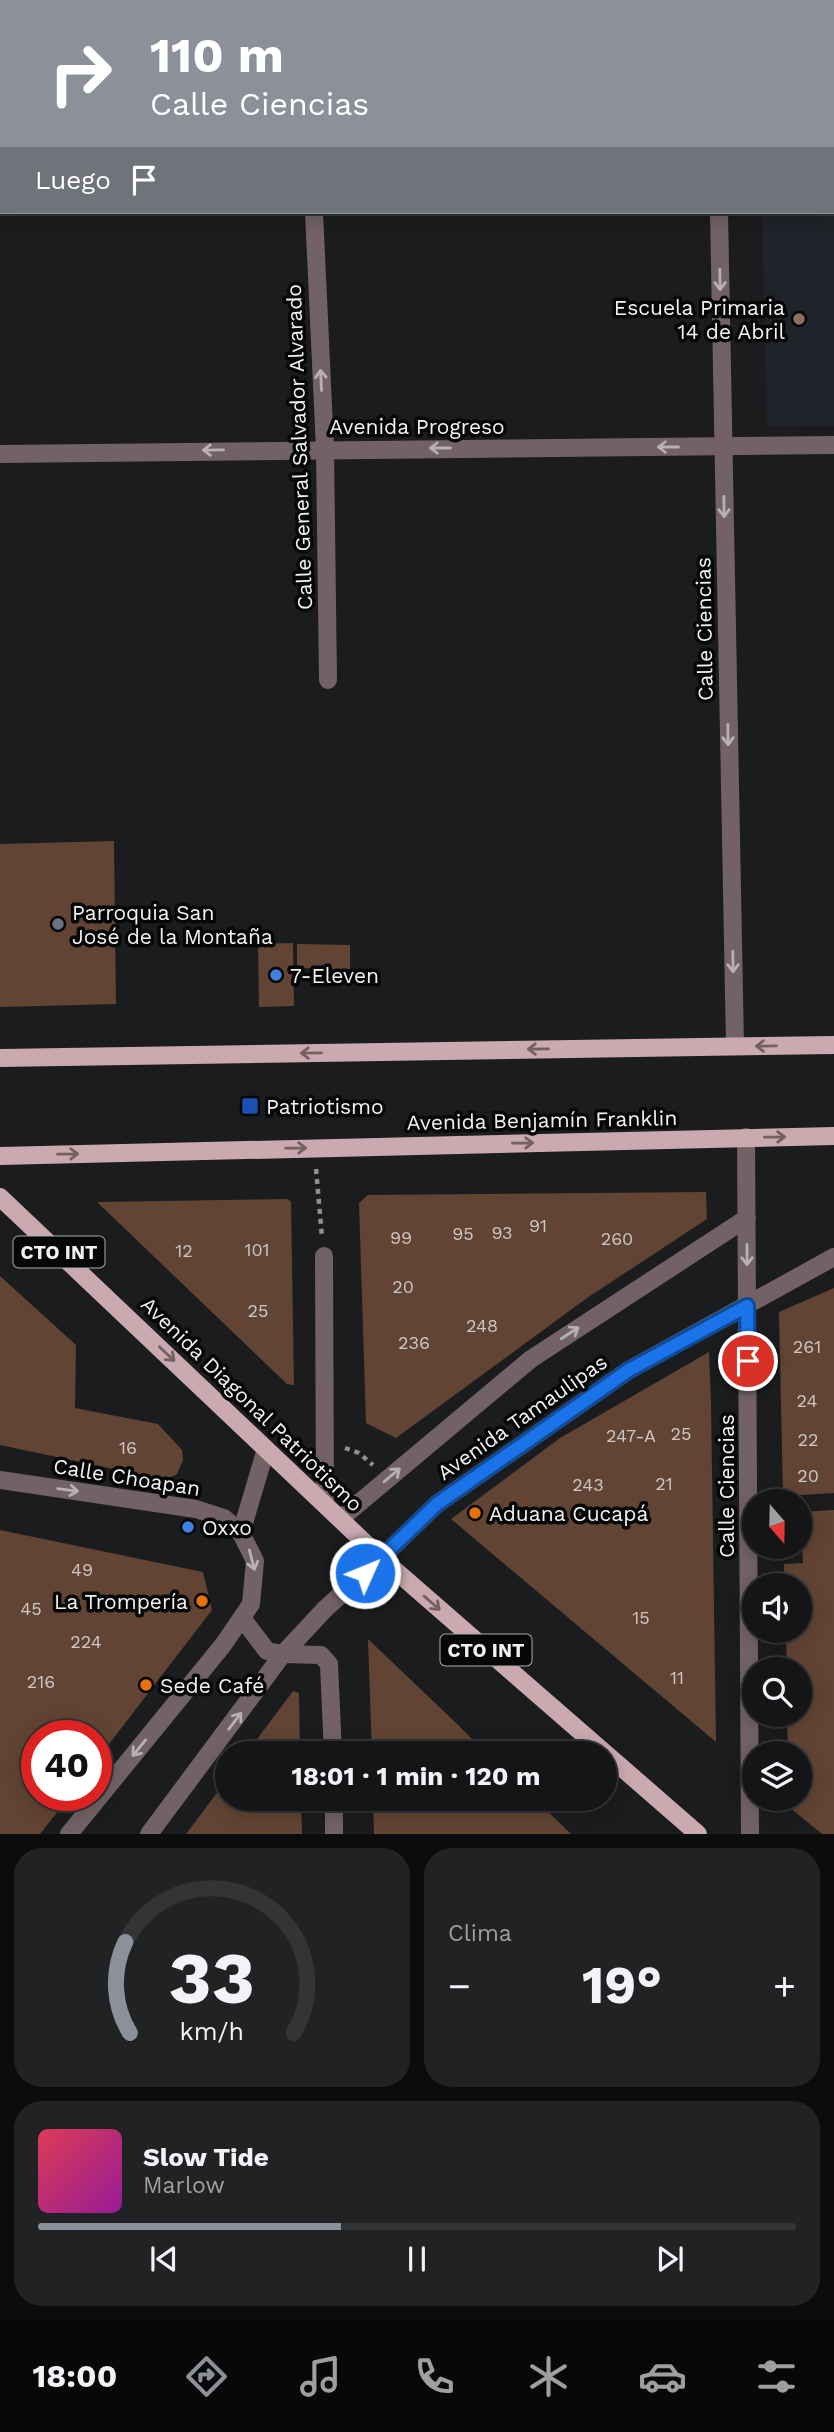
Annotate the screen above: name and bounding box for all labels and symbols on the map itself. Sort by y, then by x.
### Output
one-way arrow [714,268,727,291]
street label: Calle General Salvador Alvarado [281,284,317,610]
place label: Escuela Primaria 14 de Abril [614,295,786,344]
marker: Escuela Primaria 14 de Abril [791,311,807,327]
one-way arrow [315,369,328,392]
street label: Avenida Progreso [329,414,505,439]
one-way arrow [657,440,680,454]
one-way arrow [429,441,452,455]
one-way arrow [202,444,225,457]
one-way arrow [717,496,731,519]
street label: Calle Ciencias [690,557,718,701]
one-way arrow [722,723,735,746]
place label: Parroquia San José de la Montaña [72,900,273,949]
marker: Parroquia San José de la Montaña [50,916,66,932]
one-way arrow [726,951,740,974]
place label: 7-Eleven [290,963,379,988]
marker: 7-Eleven [268,967,284,983]
one-way arrow [755,1039,778,1052]
one-way arrow [527,1042,550,1056]
one-way arrow [300,1046,323,1059]
place label: Patriotismo [266,1094,384,1119]
marker: Patriotismo [240,1096,260,1116]
street label: Avenida Benjamín Franklin [406,1105,678,1135]
one-way arrow [763,1130,786,1143]
one-way arrow [511,1136,534,1149]
one-way arrow [284,1142,307,1155]
one-way arrow [56,1147,79,1161]
house number: 91 [529,1215,547,1236]
house number: 93 [491,1222,513,1243]
house number: 95 [452,1223,474,1244]
house number: 99 [390,1227,412,1248]
house number: 260 [601,1228,633,1249]
road number: CTO INT [14,1236,104,1268]
house number: 101 [244,1239,270,1260]
house number: 12 [175,1240,193,1261]
one-way arrow [740,1243,754,1266]
house number: 20 [392,1276,414,1297]
street label: Avenida Diagonal Patriotismo [136,1291,368,1517]
house number: 25 [248,1300,268,1321]
house number: 248 [466,1315,498,1336]
one-way arrow [560,1326,579,1341]
pin [718,1331,778,1391]
house number: 236 [398,1332,430,1353]
house number: 261 [793,1336,821,1357]
one-way arrow [158,1346,175,1363]
street label: Avenida Tamaulipas [432,1349,612,1485]
house number: 24 [797,1390,817,1411]
street label: Calle Ciencias [714,1414,739,1558]
house number: 25 [671,1423,691,1444]
house number: 247-A [606,1425,656,1446]
house number: 22 [798,1429,819,1450]
house number: 16 [119,1437,137,1458]
street label: Calle Choapan [52,1453,202,1501]
house number: 20 [797,1465,819,1486]
one-way arrow [383,1467,401,1483]
house number: 21 [655,1473,673,1494]
house number: 243 [572,1474,604,1495]
one-way arrow [56,1484,78,1497]
north arrow [742,1489,812,1559]
place label: Aduana Cucapá [489,1501,648,1526]
marker: Aduana Cucapá [467,1505,483,1521]
place label: Oxxo [202,1515,252,1540]
marker: Oxxo [180,1519,196,1535]
position arrow [328,1536,402,1610]
one-way arrow [246,1548,259,1570]
house number: 49 [71,1559,93,1580]
place label: La Trompería [54,1589,188,1614]
marker: La Trompería [194,1593,210,1609]
one-way arrow [423,1595,441,1611]
house number: 45 [20,1598,42,1619]
house number: 15 [632,1607,650,1628]
house number: 224 [70,1631,102,1652]
road number: CTO INT [440,1634,532,1666]
house number: 11 [670,1667,684,1688]
house number: 216 [27,1671,55,1692]
place label: Sede Café [160,1673,264,1698]
marker: Sede Café [138,1677,154,1693]
one-way arrow [227,1712,242,1730]
speed limit sign: 40 [21,1720,112,1811]
one-way arrow [131,1738,147,1756]

